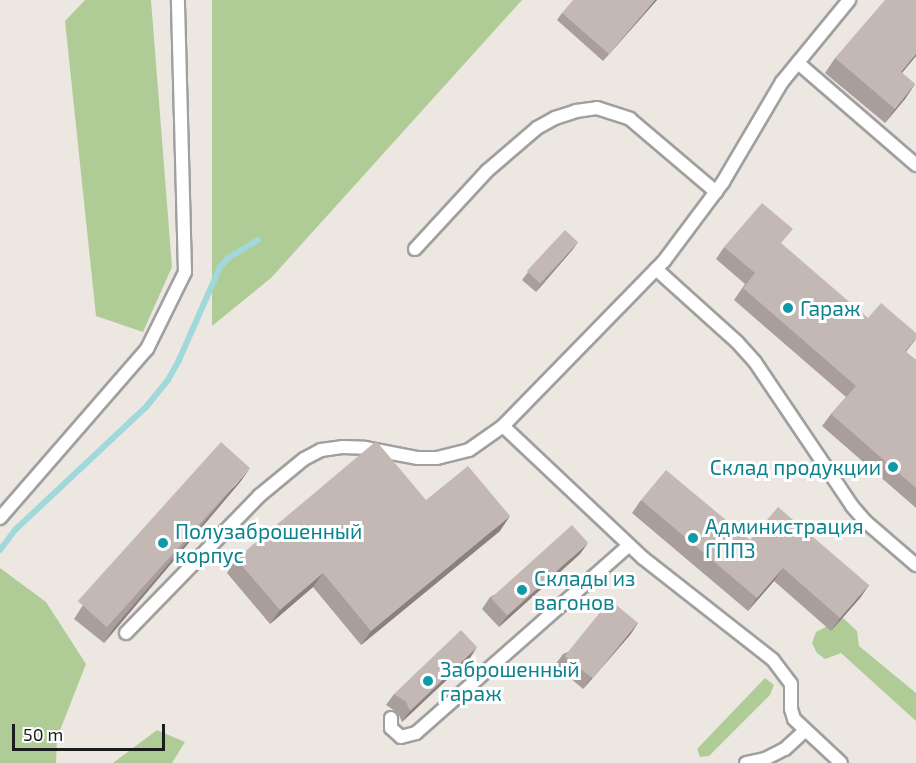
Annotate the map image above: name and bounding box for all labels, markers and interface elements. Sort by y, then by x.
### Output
place label: Гараж [800,295,860,321]
marker: Гараж [781,301,795,315]
place label: Склад продукции [710,454,881,480]
marker: Склад продукции [886,460,900,474]
place label: Администрация ГППЗ [705,513,864,563]
place label: Полузаброшенный корпус [175,518,362,568]
marker: Администрация ГППЗ [686,531,700,545]
marker: Полузаброшенный корпус [156,536,170,550]
place label: Склады из вагонов [534,565,636,615]
marker: Склады из вагонов [515,583,529,597]
place label: Заброшенный гараж [440,656,580,706]
marker: Заброшенный гараж [421,674,435,688]
scale bar [15,712,168,750]
text: 50 m [23,723,63,745]

